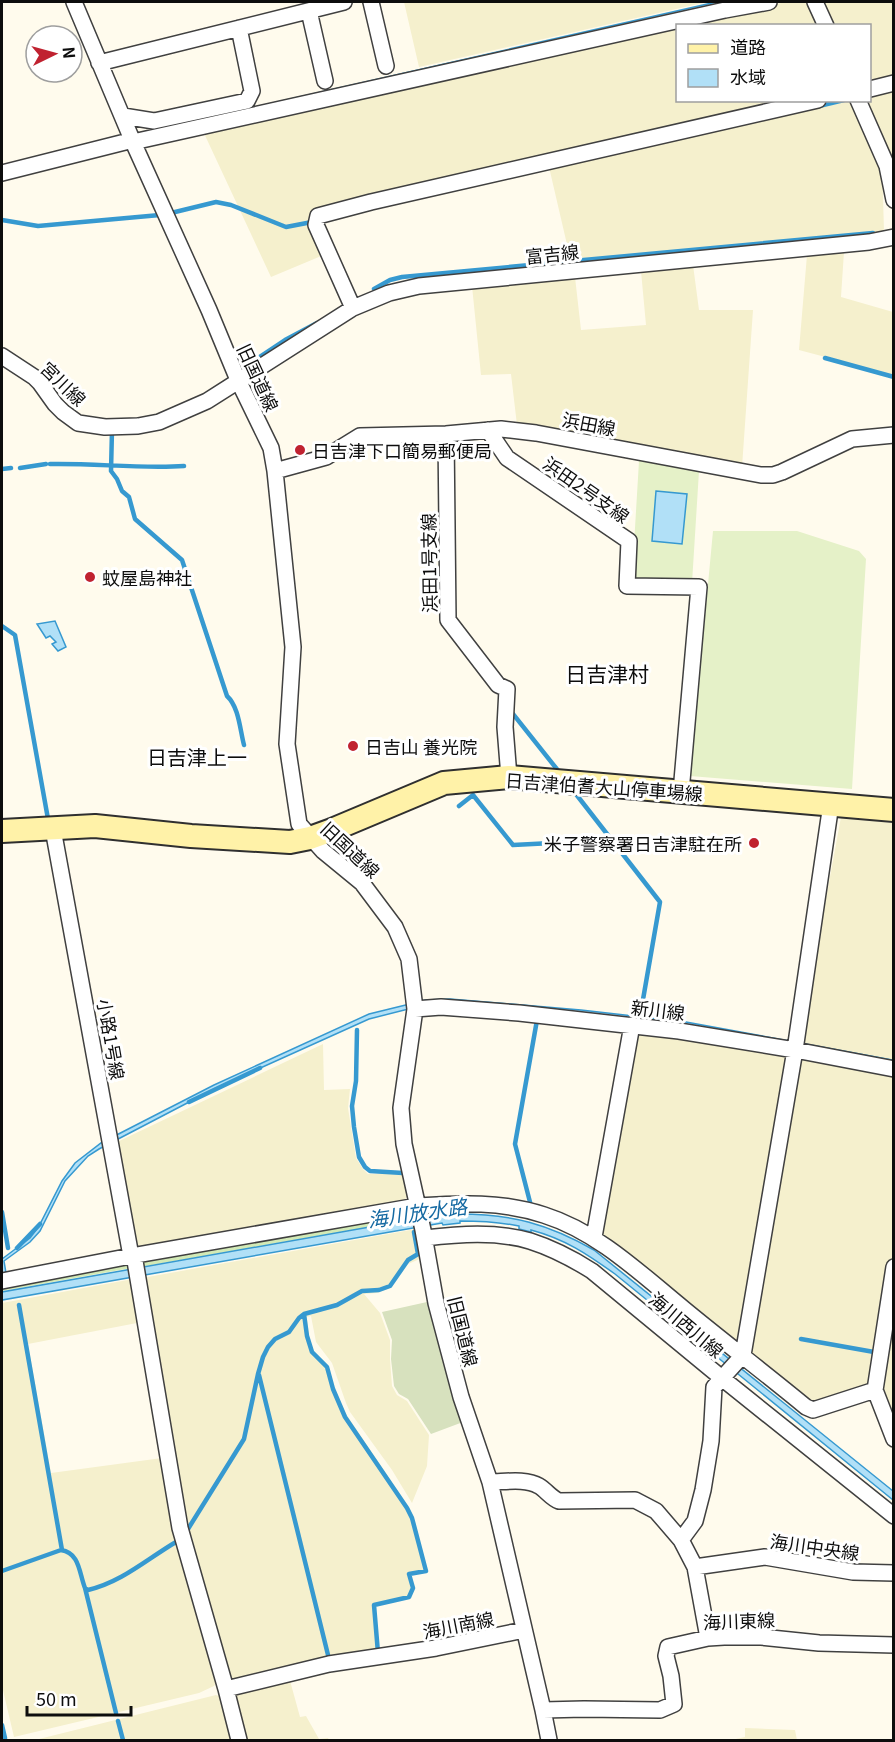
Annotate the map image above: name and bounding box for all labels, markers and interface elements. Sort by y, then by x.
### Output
north arrow [24,24,84,84]
legend [676,24,871,102]
text: 道路 [730,33,766,59]
text: N [57,46,82,60]
text: 水域 [730,63,766,89]
street label: 富吉線 [524,237,580,269]
street label: 旧国道線 [232,339,286,415]
street label: 宮川線 [36,355,92,411]
street label: 浜田線 [560,405,618,441]
place label: 日吉津下口簡易郵便局 [312,437,492,463]
marker: 日吉津下口簡易郵便局 [293,443,307,457]
street label: 浜田2号支線 [539,450,635,528]
street label: 浜田1号支線 [414,513,442,613]
place label: 蚊屋島神社 [102,564,192,590]
marker: 蚊屋島神社 [83,570,97,584]
district label: 日吉津村 [565,658,649,688]
place label: 日吉山 養光院 [365,733,477,759]
marker: 日吉山 養光院 [346,739,360,753]
district label: 日吉津上一 [147,742,247,771]
street label: 日吉津伯耆大山停車場線 [504,766,704,806]
street label: 旧国道線 [316,815,386,883]
place label: 米子警察署日吉津駐在所 [544,830,742,856]
marker: 米子警察署日吉津駐在所 [747,836,761,850]
street label: 新川線 [630,993,686,1025]
street label: 小路1号線 [92,996,132,1082]
water label: 海川放水路 [365,1190,471,1233]
street label: 海川西川線 [644,1285,730,1363]
street label: 旧国道線 [443,1293,485,1369]
street label: 海川中央線 [769,1527,861,1565]
street label: 海川南線 [420,1604,496,1644]
street label: 海川東線 [703,1606,775,1634]
scale bar [27,1679,130,1717]
text: 50 m [36,1685,77,1711]

